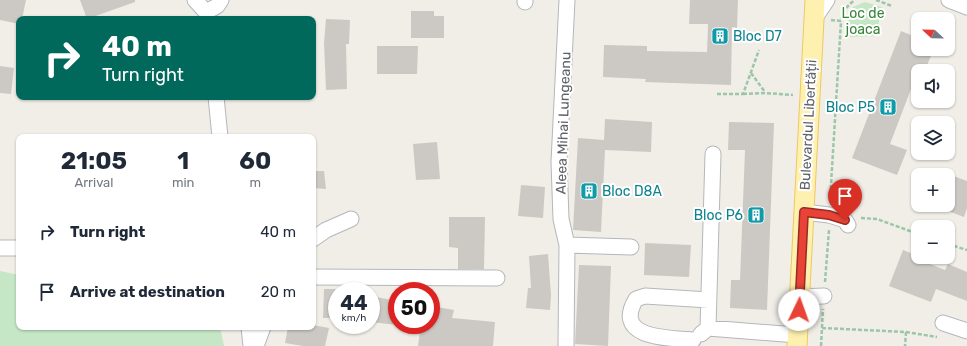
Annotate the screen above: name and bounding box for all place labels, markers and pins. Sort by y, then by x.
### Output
building icon: Bloc D7 [710,26,730,46]
place label: Bloc D7 [733,28,782,45]
building icon: Bloc P5 [878,97,898,117]
place label: Bloc P5 [826,99,875,116]
pin [828,179,862,220]
building icon: Bloc D8A [579,181,599,201]
place label: Bloc D8A [602,183,662,200]
building icon: Bloc P6 [746,205,766,225]
place label: Bloc P6 [694,207,743,224]

